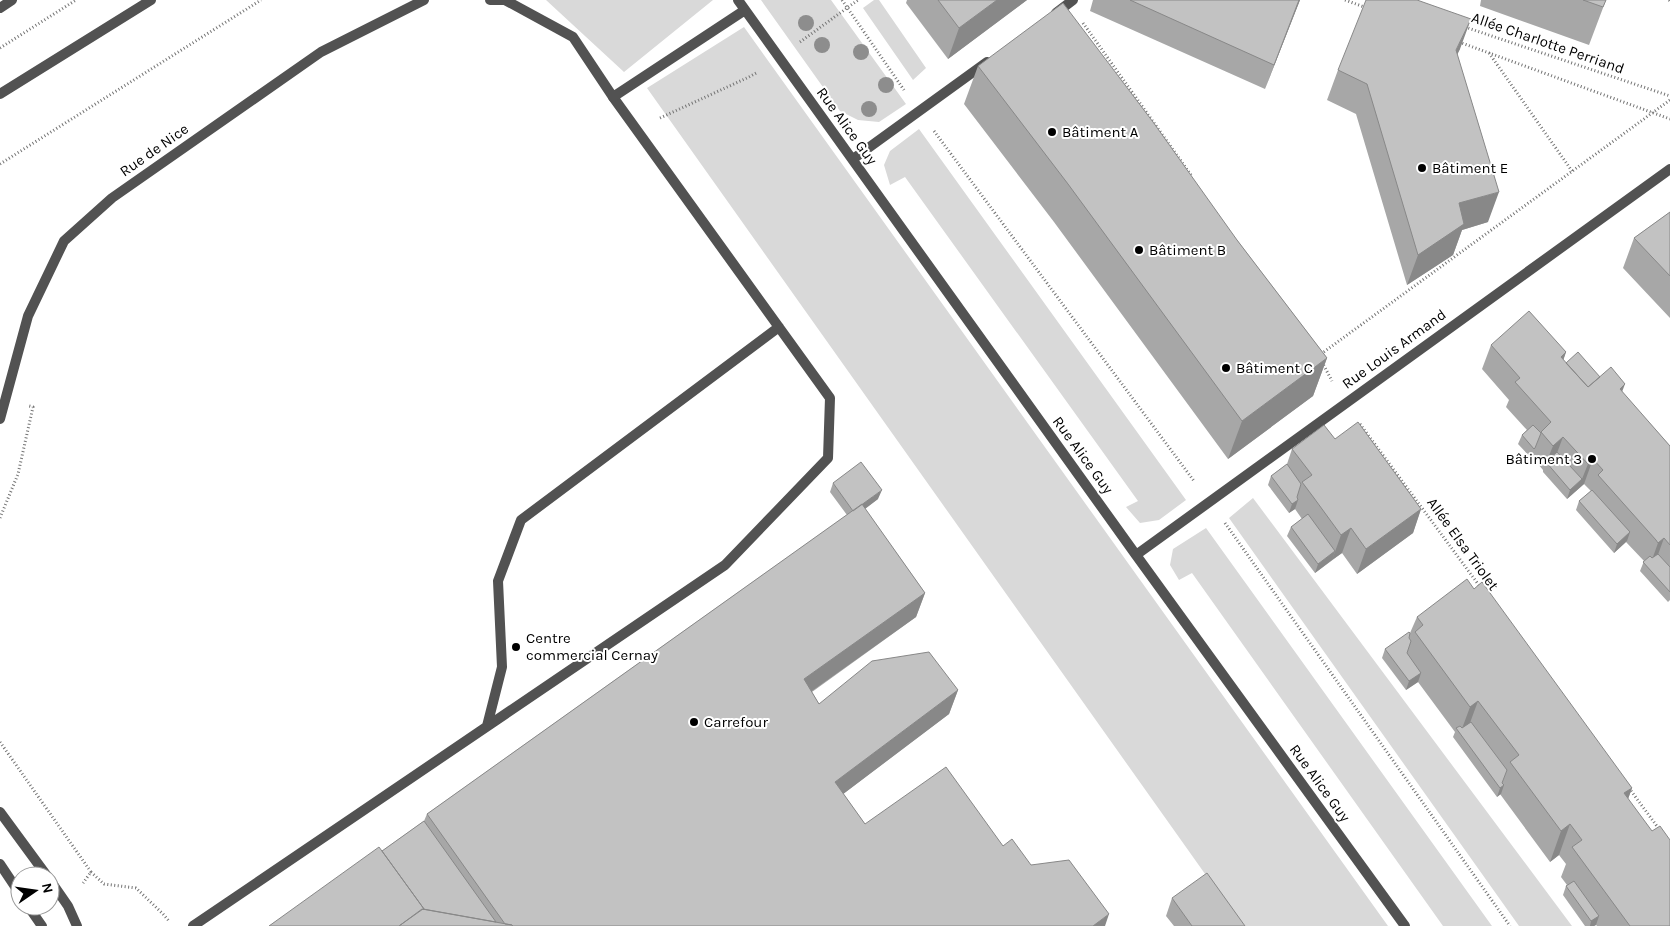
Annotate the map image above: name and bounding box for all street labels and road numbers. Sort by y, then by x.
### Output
street label: Allée Charlotte Perriand [1469,8,1627,78]
street label: Rue Alice Guy [813,84,881,168]
street label: Rue de Nice [116,120,192,180]
street label: Rue Louis Armand [1339,305,1449,393]
street label: Rue Alice Guy [1049,413,1117,497]
street label: Allée Elsa Triolet [1423,494,1503,594]
street label: Rue Alice Guy [1286,741,1354,825]

